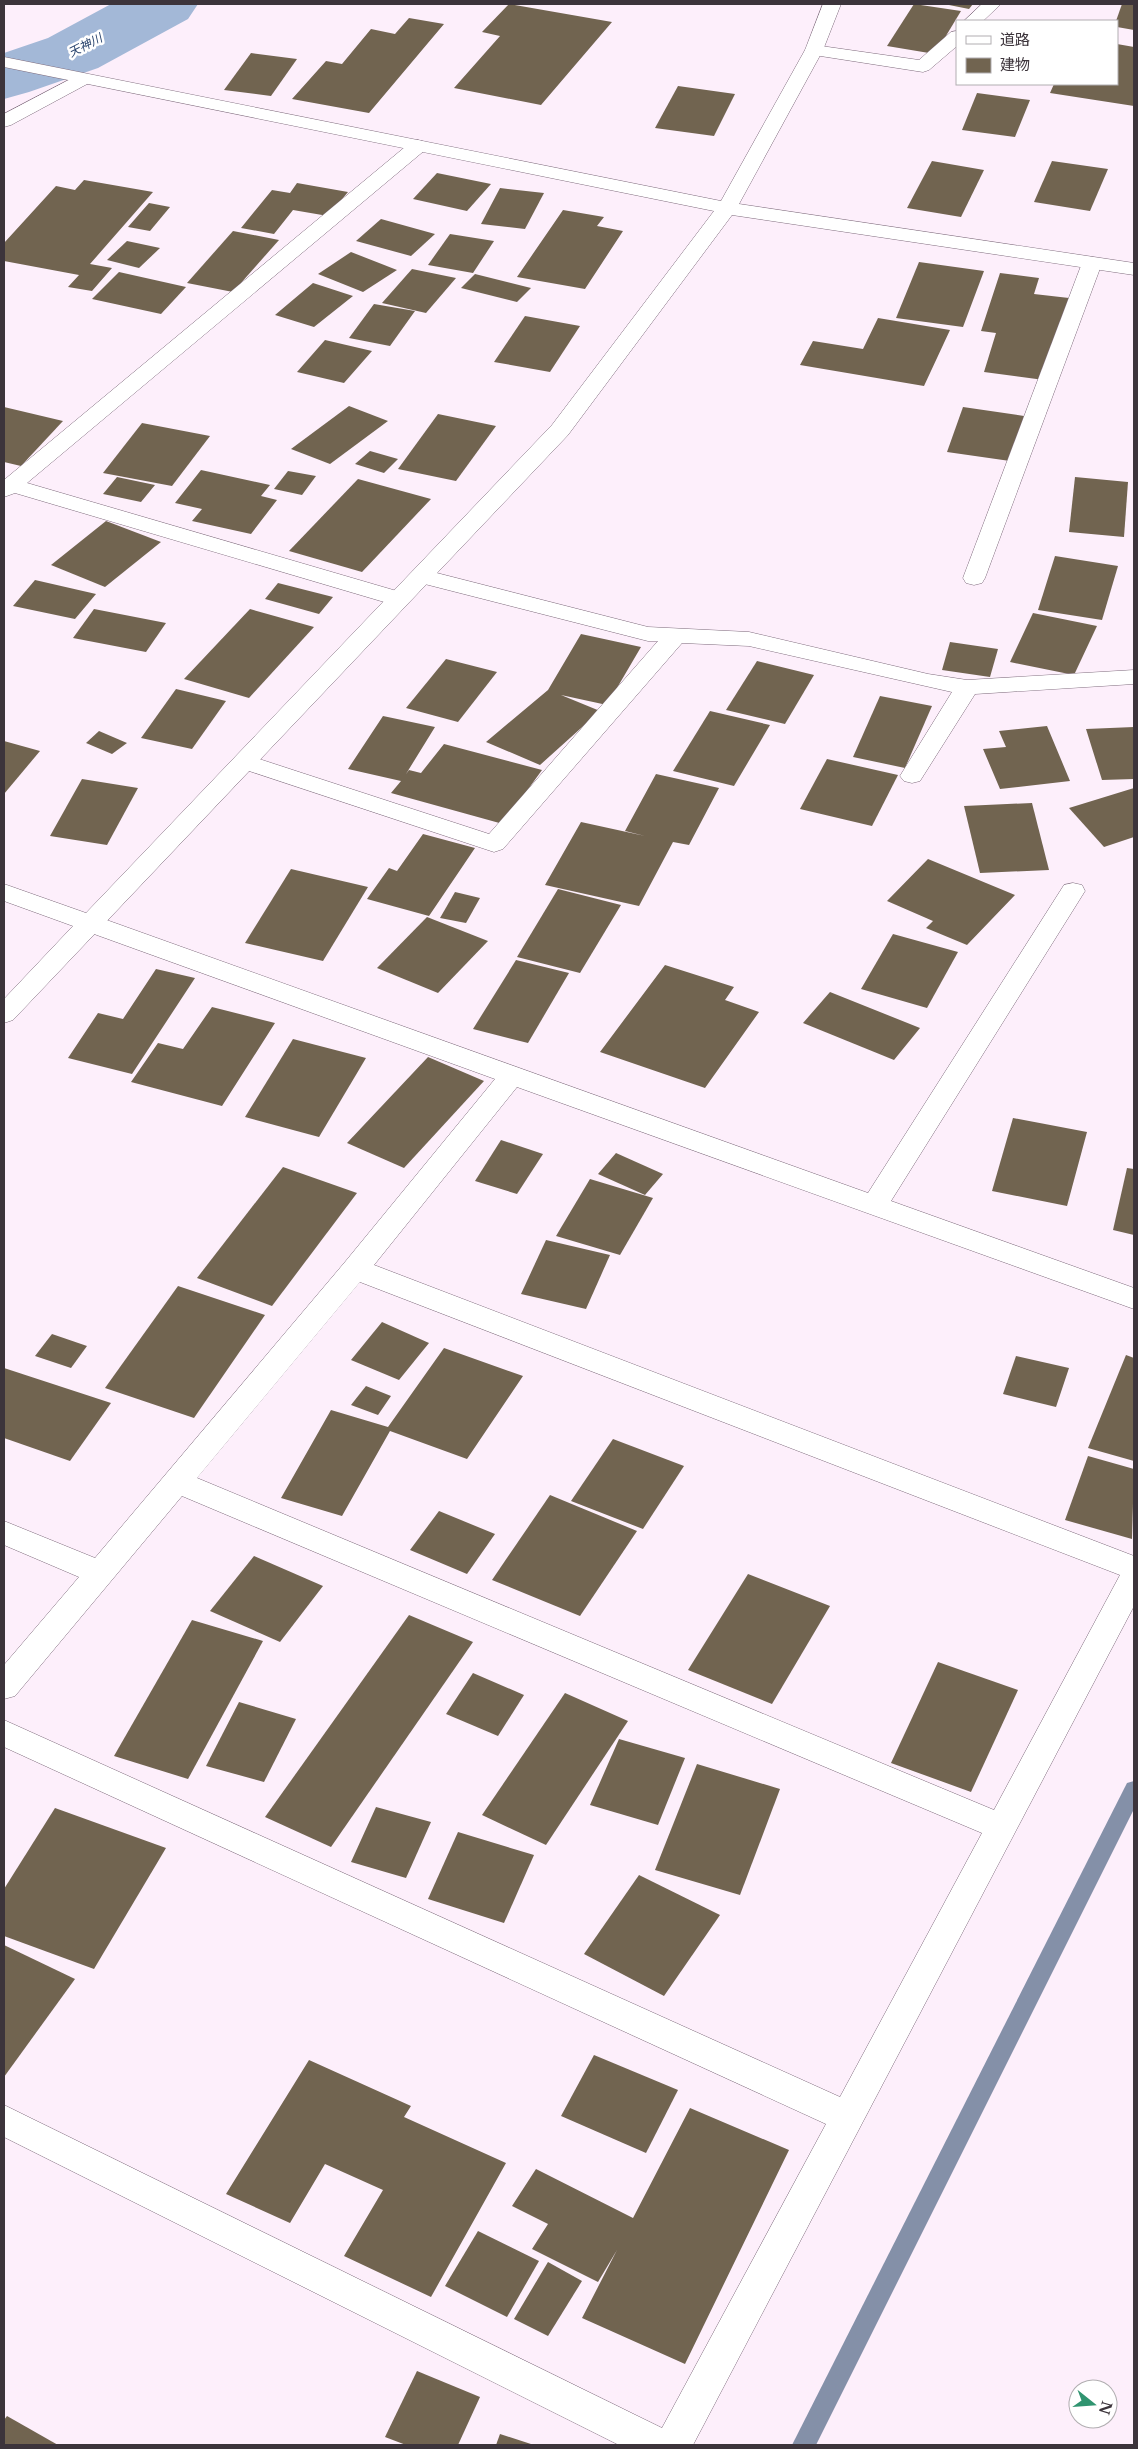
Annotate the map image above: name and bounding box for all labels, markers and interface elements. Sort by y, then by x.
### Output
legend [956,20,1118,85]
water label: 天神川 [66,29,106,60]
text: 道路 [1000,30,1030,49]
text: 建物 [1000,55,1030,74]
north arrow [1068,2379,1118,2429]
text: N [1095,2399,1116,2417]

